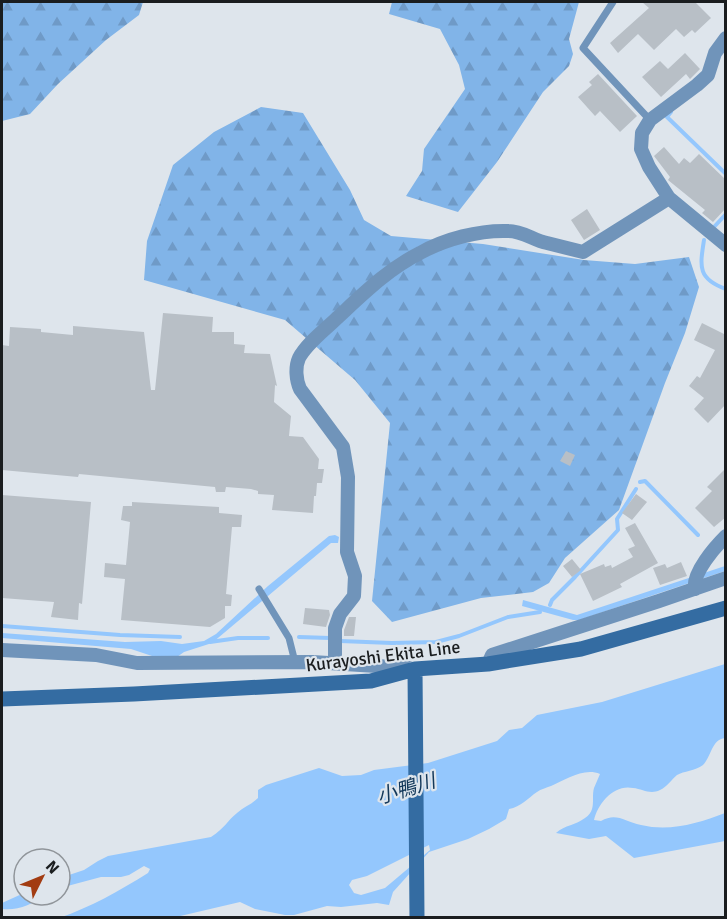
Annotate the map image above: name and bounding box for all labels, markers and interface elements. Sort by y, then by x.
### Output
street label: Kurayoshi Ekita Line [304,636,462,676]
water label: 小鴨川 [374,768,440,810]
north arrow [12,847,72,907]
text: N [41,857,63,878]

